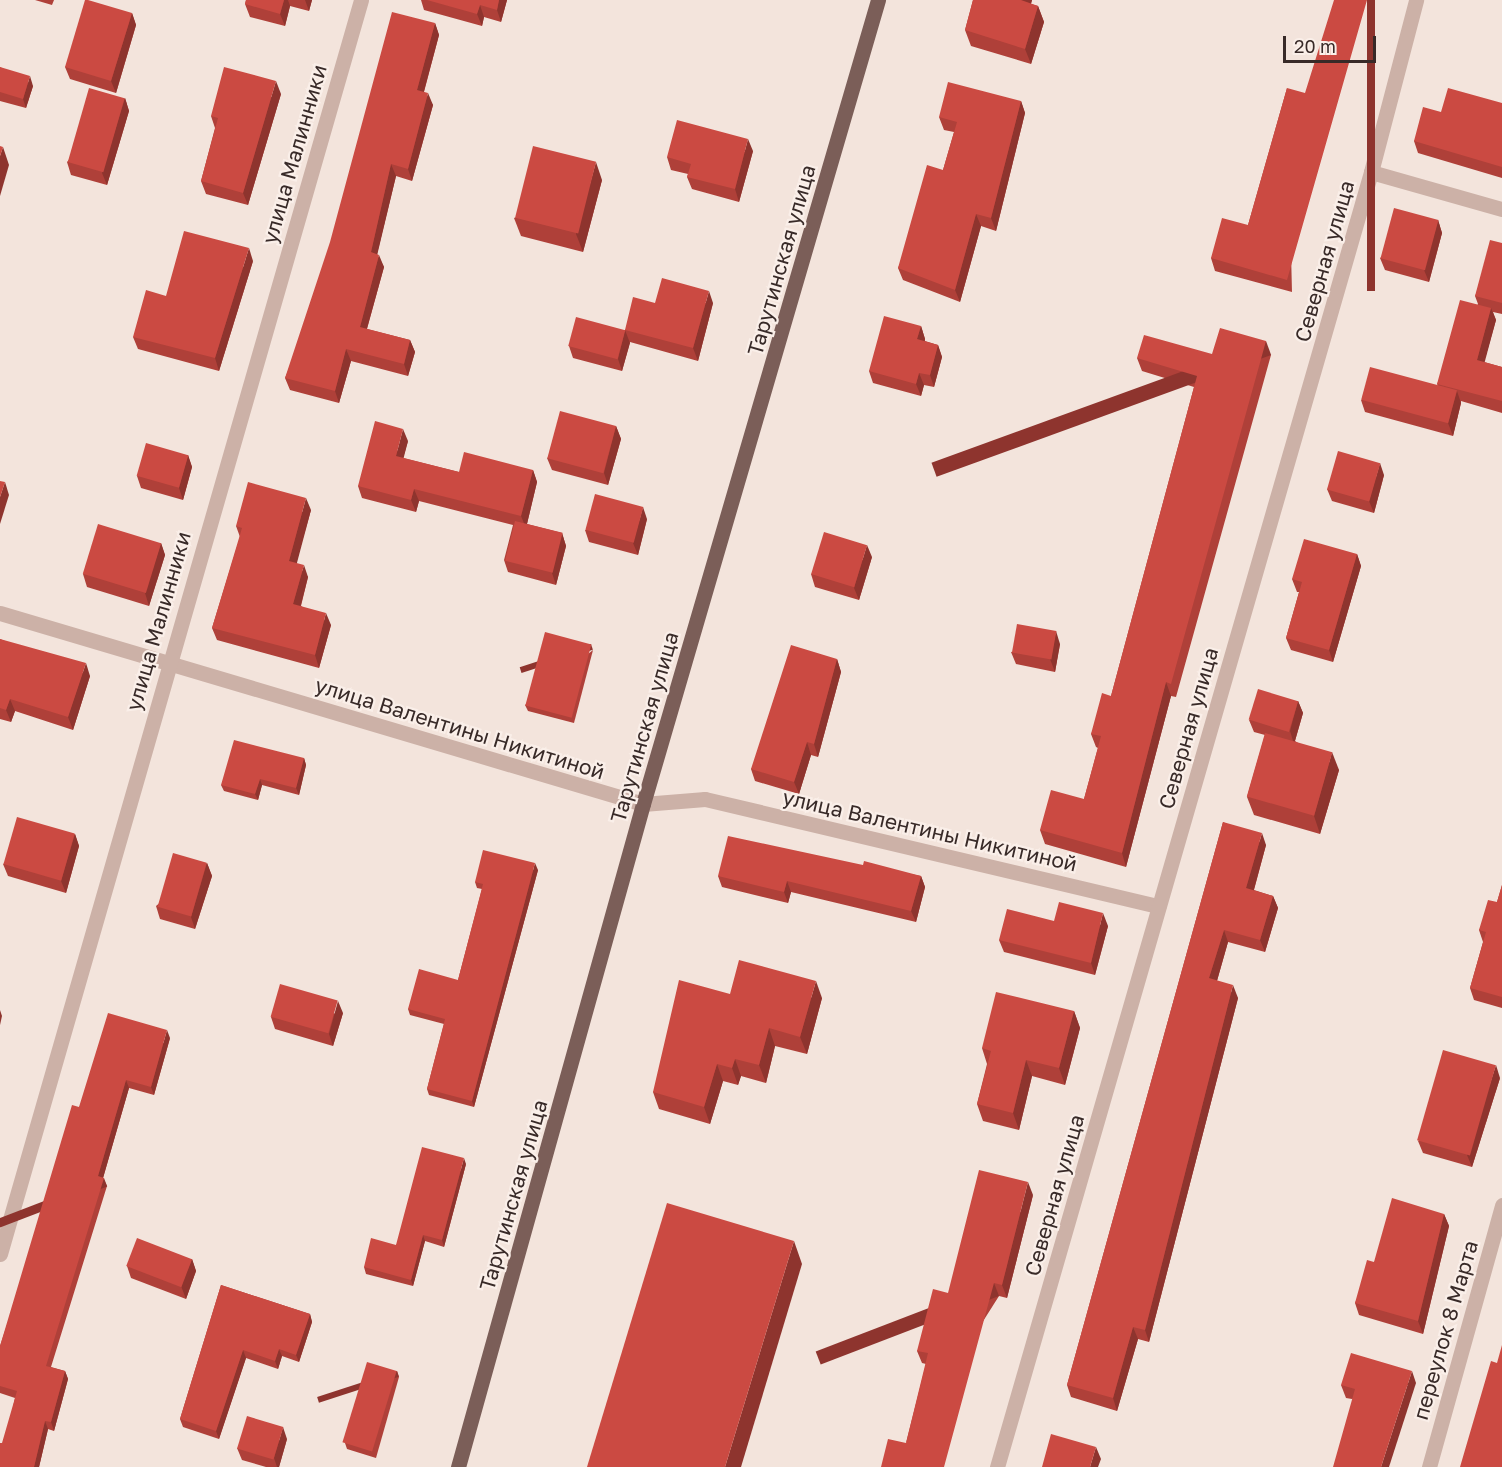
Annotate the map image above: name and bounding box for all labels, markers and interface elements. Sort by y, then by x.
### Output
scale bar [1286,24,1379,62]
text: 20 m [1294,35,1336,57]
street label: улица Малинники [256,62,332,246]
street label: Тарутинская улица [742,162,820,358]
street label: Северная улица [1289,177,1359,345]
street label: улица Малинники [120,529,196,713]
street label: Тарутинская улица [605,629,683,825]
street label: Северная улица [1153,644,1223,812]
street label: улица Валентины Никитиной [312,672,608,784]
street label: улица Валентины Никитиной [780,784,1080,876]
street label: Тарутинская улица [474,1097,552,1293]
street label: Северная улица [1019,1111,1089,1279]
street label: переулок 8 Марта [1407,1237,1483,1423]

